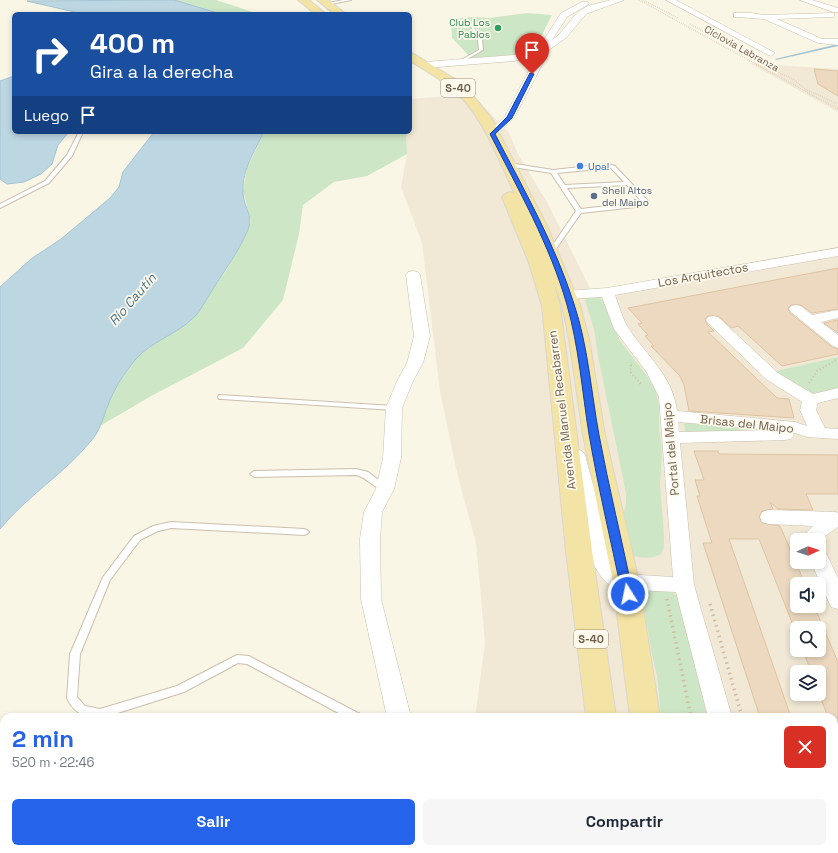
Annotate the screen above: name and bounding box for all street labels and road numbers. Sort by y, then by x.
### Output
street label: Ciclovia Labranza [702,23,782,74]
road number: S-40 [441,79,475,97]
street label: Los Arquitectos [657,259,749,291]
street label: Avenida Manuel Recabarren [544,329,580,491]
street label: Portal del Maipo [659,402,683,496]
street label: Brisas del Maipo [699,411,795,437]
road number: S-40 [574,630,608,648]

